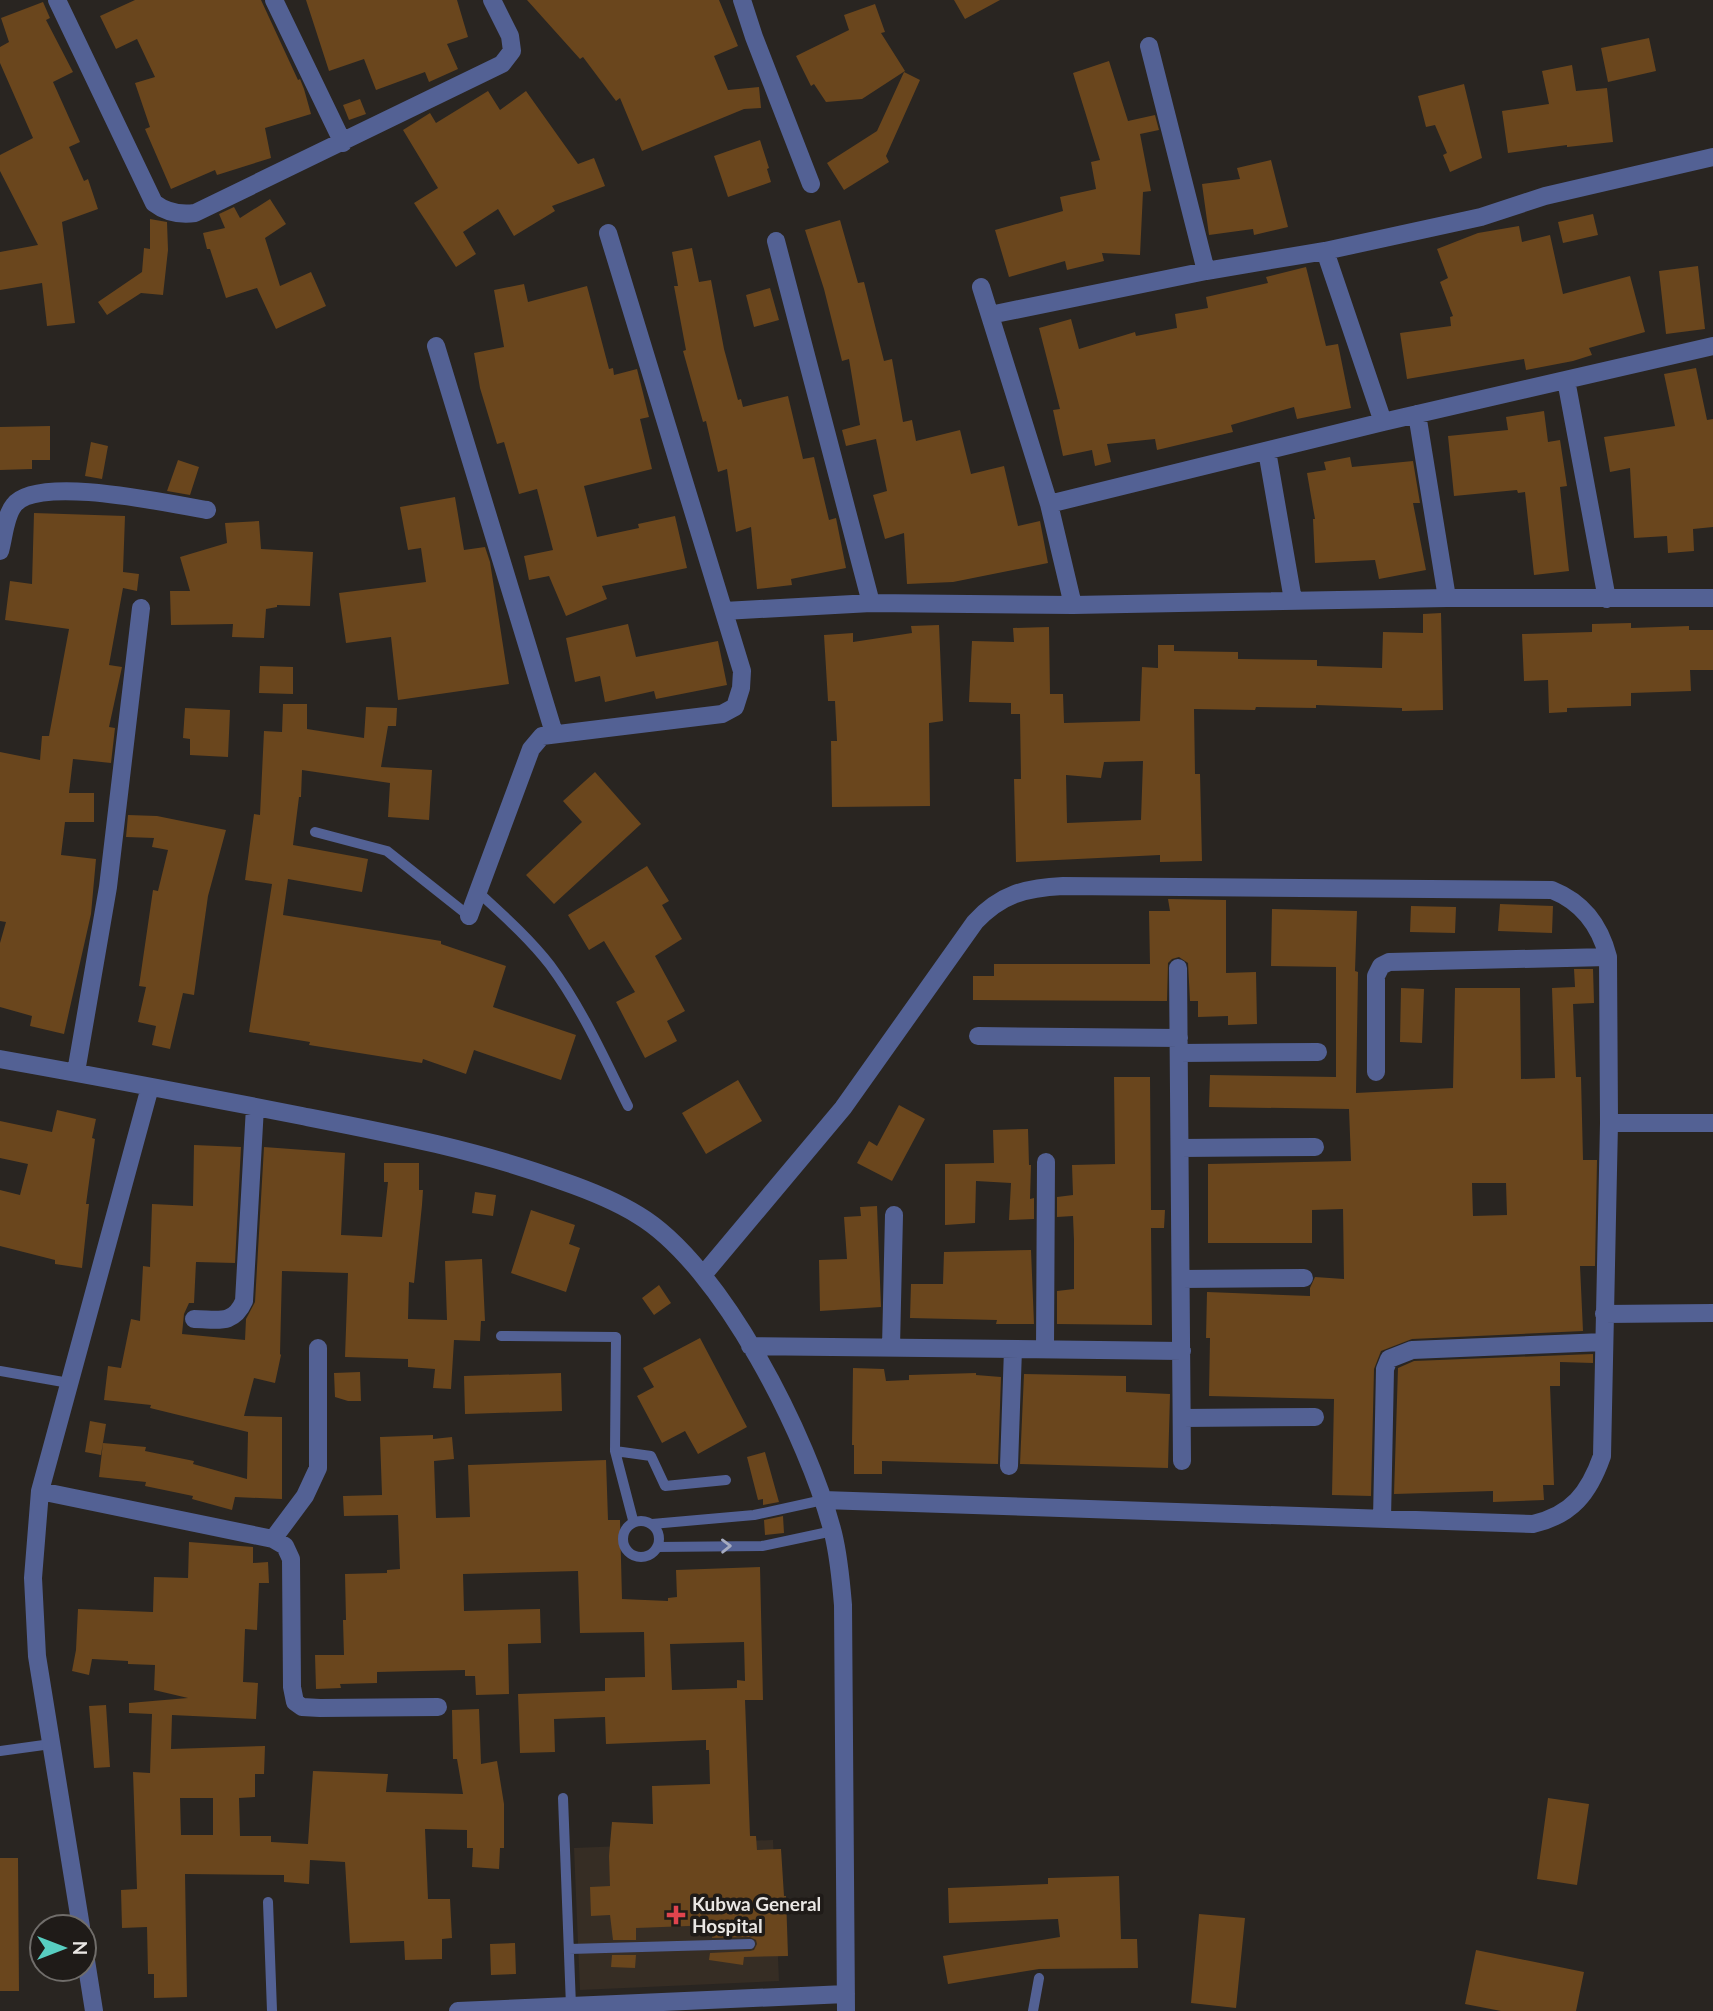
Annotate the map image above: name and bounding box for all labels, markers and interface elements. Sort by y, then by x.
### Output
one-way arrow [721,1538,731,1554]
place label: Kubwa General Hospital [692,1892,821,1937]
marker: Kubwa General Hospital [666,1905,686,1925]
north arrow [28,1913,98,1983]
text: N [69,1941,92,1955]

